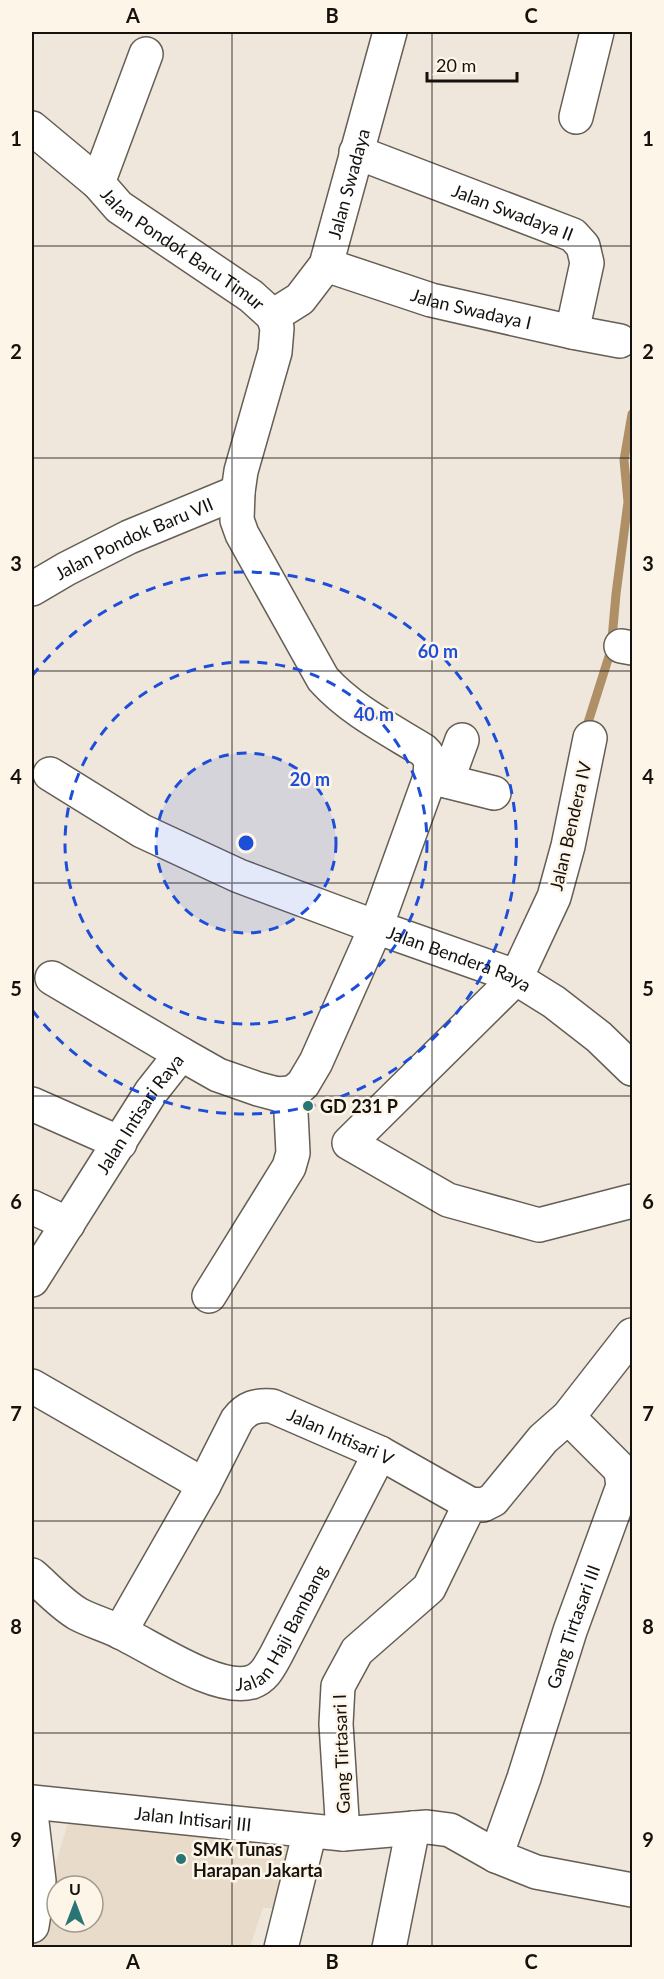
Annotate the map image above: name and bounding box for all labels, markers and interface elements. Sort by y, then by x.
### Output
text: A [125,3,140,27]
text: B [325,3,339,27]
text: C [524,3,538,27]
scale bar [427,45,517,83]
text: 20 m [436,54,476,76]
text: 1 [10,126,22,150]
street label: Jalan Swadaya [323,126,374,241]
text: 1 [642,126,654,150]
street label: Jalan Swadaya II [449,179,577,245]
street label: Jalan Pondok Baru Timur [96,183,270,315]
street label: Jalan Swadaya I [408,283,534,333]
text: 2 [10,339,22,363]
text: 2 [642,339,654,363]
street label: Jalan Pondok Baru VII [51,493,216,584]
text: 3 [10,551,22,575]
text: 3 [642,551,654,575]
text: 60 m [418,640,458,662]
text: 40 m [354,703,394,725]
street label: Jalan Bendera IV [544,758,596,893]
text: 4 [10,764,22,788]
text: 4 [642,764,654,788]
text: 20 m [290,768,330,790]
centre of rings [236,833,256,853]
street label: Jalan Bendera Raya [384,921,535,996]
text: 5 [10,976,22,1000]
text: 5 [642,976,654,1000]
street label: Jalan Intisari Raya [91,1049,188,1178]
place label: GD 231 P [320,1095,398,1117]
marker: GD 231 P [301,1099,315,1113]
text: 6 [10,1189,22,1213]
text: 6 [642,1189,654,1213]
text: 7 [10,1401,22,1425]
text: 7 [642,1401,654,1425]
street label: Jalan Intisari V [284,1403,398,1470]
street label: Jalan Haji Bambang [235,1561,332,1695]
street label: Gang Tirtasari III [542,1561,604,1691]
text: 8 [10,1614,22,1638]
text: 8 [642,1614,654,1638]
street label: Gang Tirtasari I [328,1694,354,1814]
street label: Jalan Intisari III [134,1802,253,1836]
text: 9 [10,1827,22,1851]
text: 9 [642,1827,654,1851]
place label: SMK Tunas Harapan Jakarta [193,1838,323,1881]
marker: SMK Tunas Harapan Jakarta [174,1852,188,1866]
north arrow [45,1874,105,1934]
text: U [69,1879,81,1898]
text: A [125,1949,140,1973]
text: B [325,1949,339,1973]
text: C [524,1949,538,1973]

